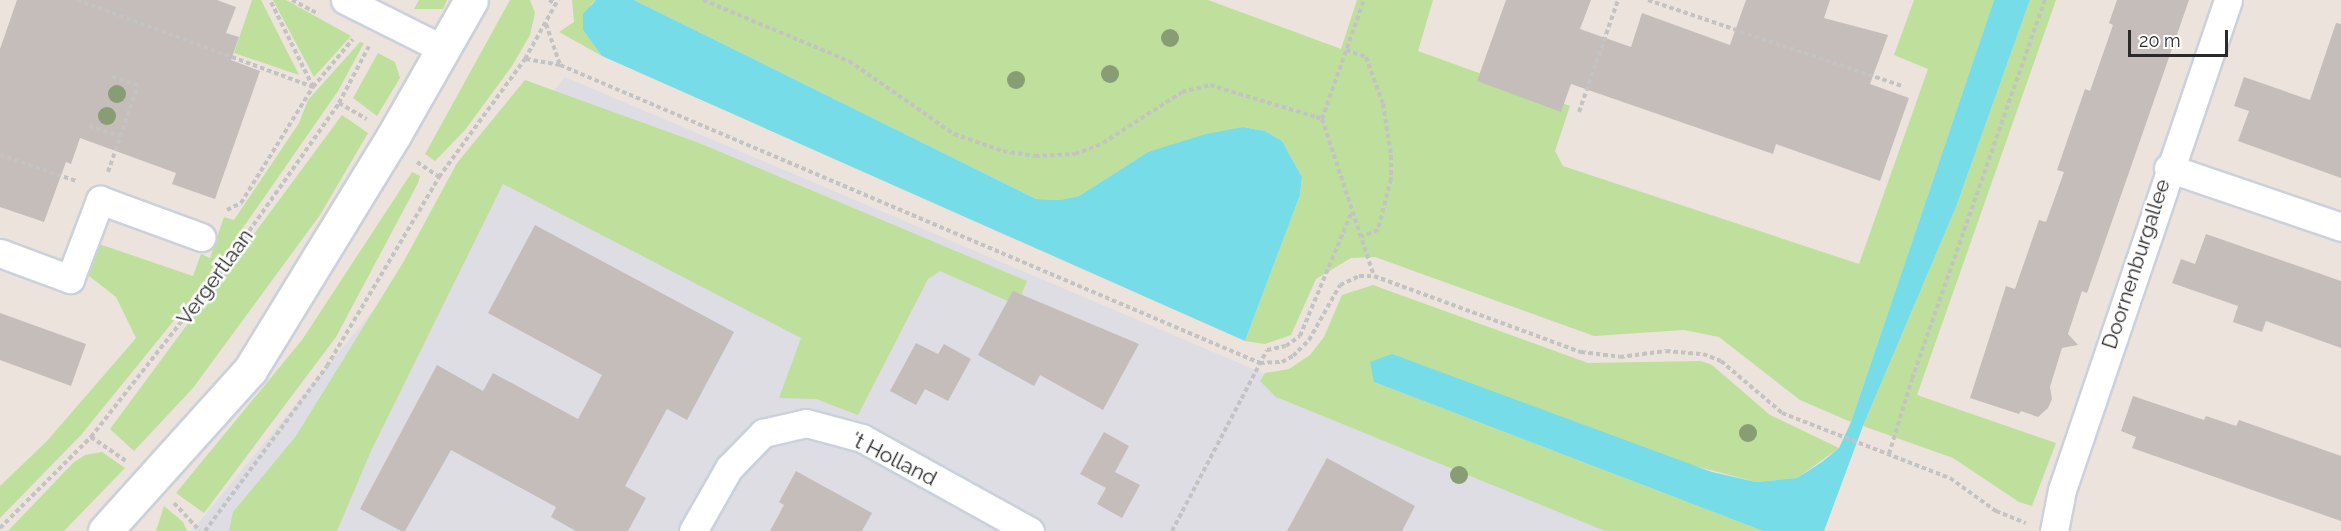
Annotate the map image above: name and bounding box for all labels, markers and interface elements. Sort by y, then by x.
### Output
scale bar [2131,18,2232,56]
text: 20 m [2139,30,2181,51]
street label: Doornenburgallee [2097,176,2175,352]
street label: Vergertlaan [172,224,258,330]
street label: 't Holland [847,427,941,491]

